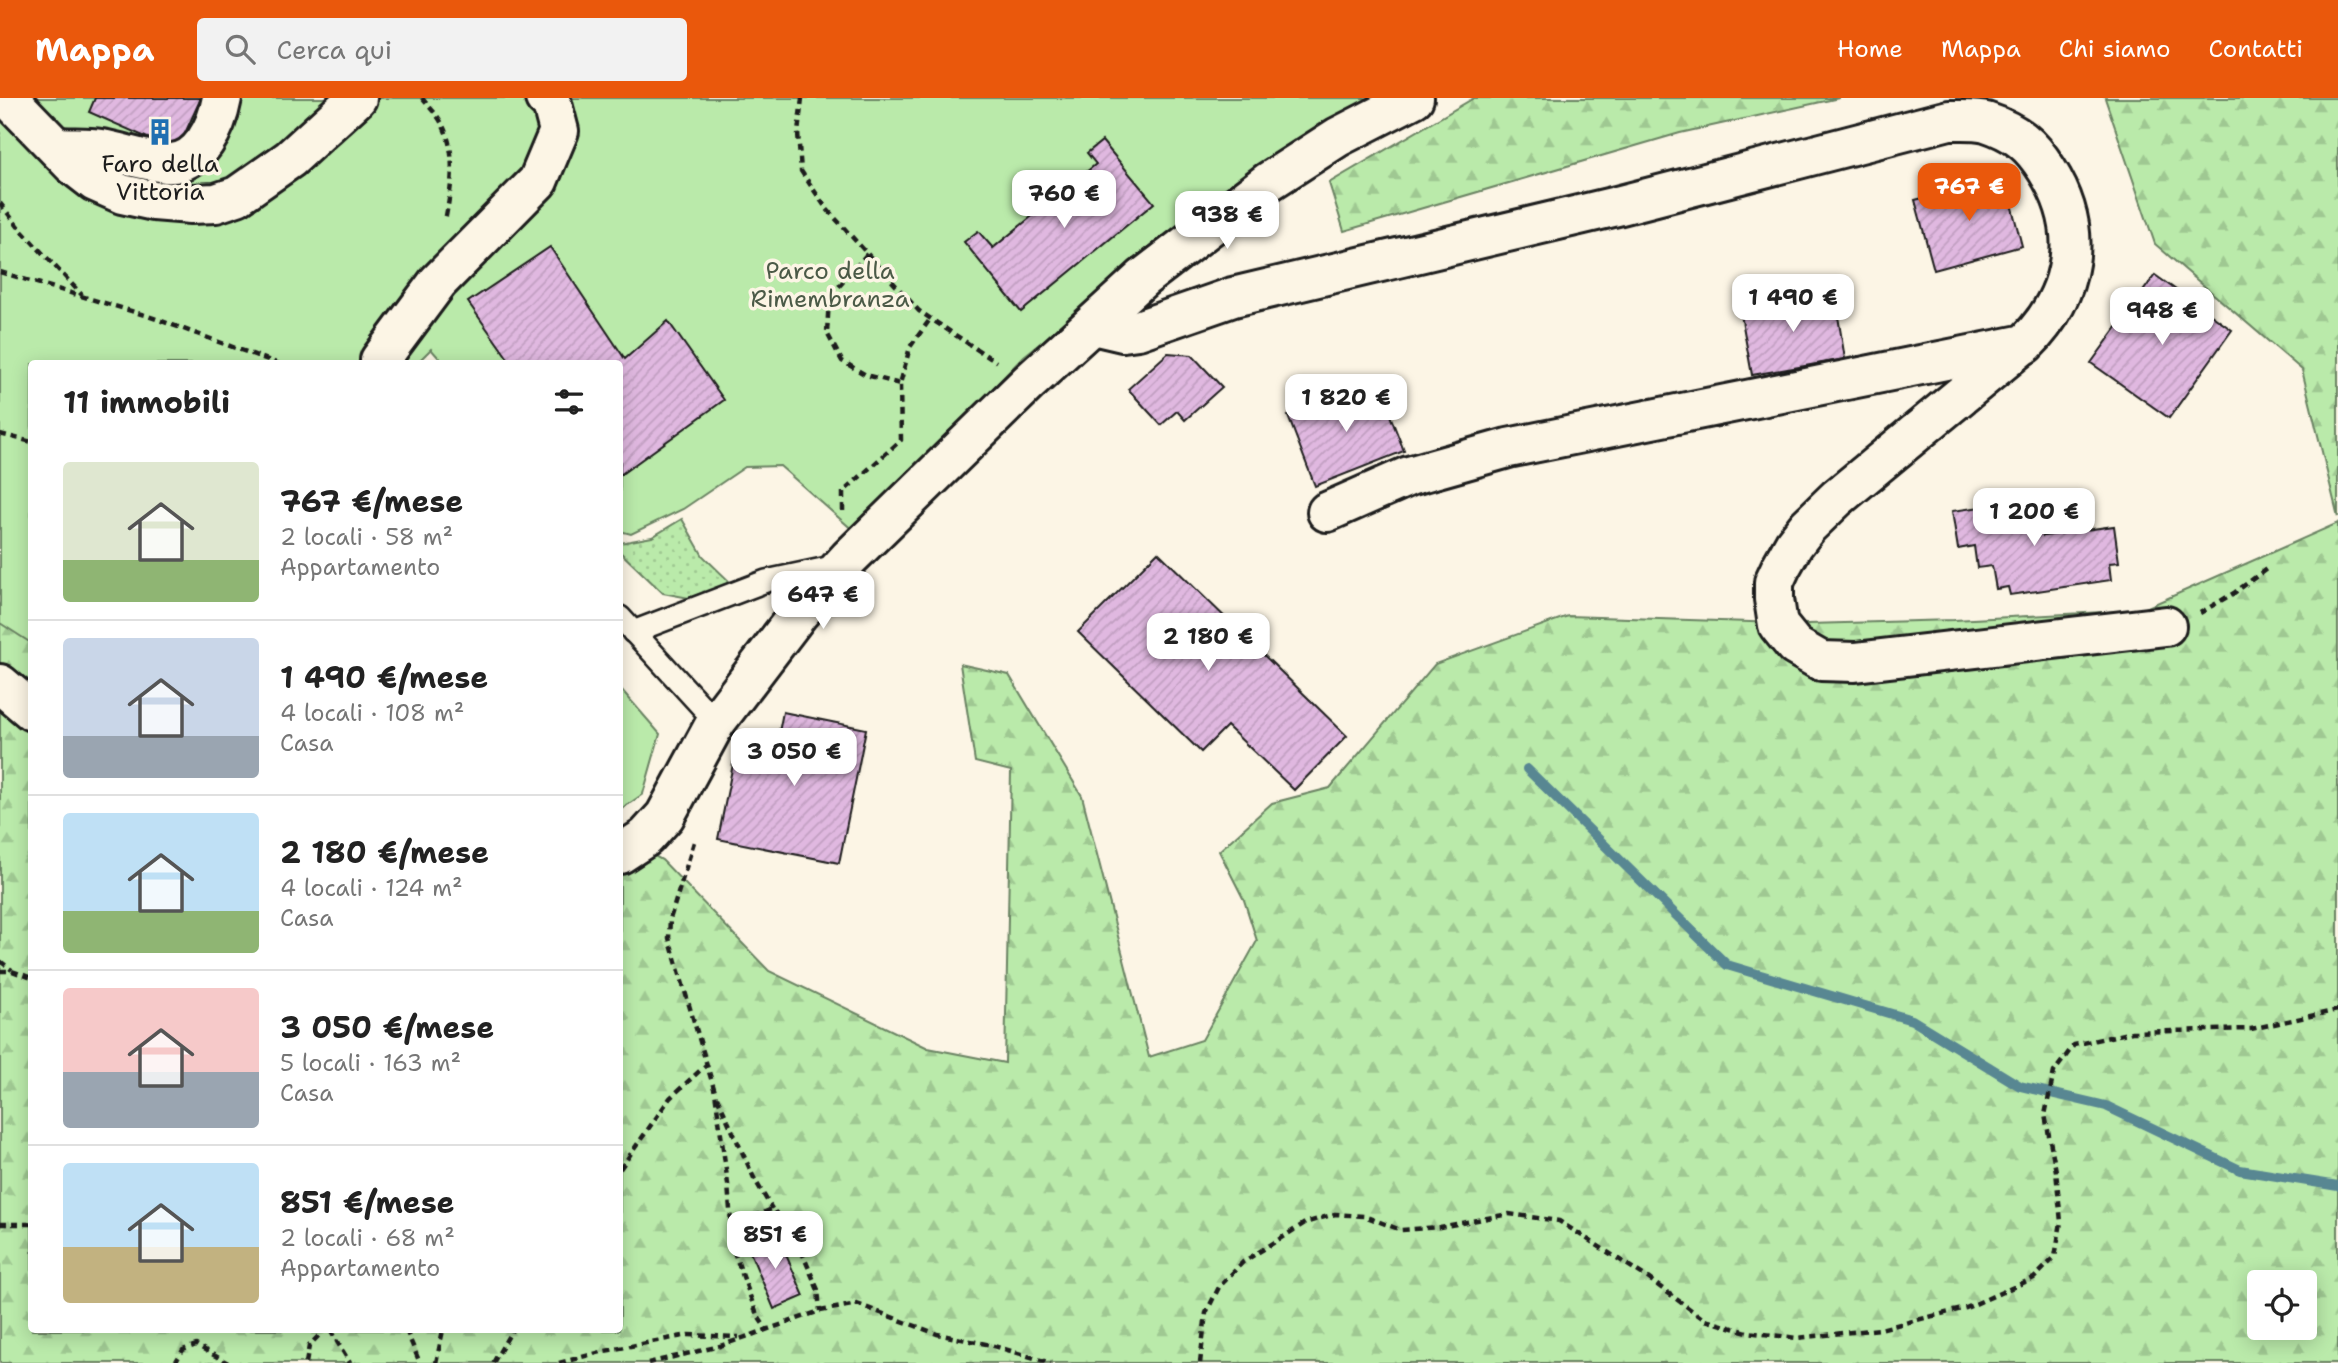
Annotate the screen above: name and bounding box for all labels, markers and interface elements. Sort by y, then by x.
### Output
search box [197,18,687,81]
text: Mappa [35,27,155,72]
icon: search [221,30,259,68]
text: Cerca qui [277,32,392,67]
text: Home [1837,33,1903,65]
text: Mappa [1941,33,2021,65]
text: Chi siamo [2059,33,2171,65]
text: Contatti [2209,33,2303,65]
building icon: Faro della Vittoria [145,117,175,147]
place label: Faro della Vittoria [101,148,219,208]
pin: 767 € [1920,164,2018,223]
pin: 760 € [1015,170,1113,230]
text: 767 € [1934,171,2004,201]
text: 760 € [1028,178,1100,208]
pin: 938 € [1178,192,1276,251]
text: 938 € [1191,199,1263,229]
park label: Parco della Rimembranza [750,255,910,315]
pin: 1 490 € [1728,274,1858,334]
text: 1 490 € [1748,282,1838,312]
pin: 948 € [2113,288,2211,347]
text: 948 € [2126,295,2198,325]
pin: 1 820 € [1281,374,1411,434]
text: 11 immobili [63,382,230,423]
text: 1 820 € [1301,382,1391,412]
icon: filters [550,383,588,421]
text: 767 €/mese [280,481,463,522]
pin: 1 200 € [1969,489,2099,548]
icon: home [119,490,203,574]
text: 1 200 € [1989,496,2079,526]
text: 2 locali · 58 m² [280,522,453,552]
text: Appartamento [280,552,440,582]
pin: 647 € [774,572,872,631]
text: 647 € [787,579,859,609]
pin: 2 180 € [1143,614,1273,673]
text: 2 180 € [1163,621,1253,651]
text: 1 490 €/mese [280,657,488,698]
icon: home [119,666,203,750]
text: 4 locali · 108 m² [280,698,464,728]
text: Casa [280,728,333,758]
pin: 3 050 € [729,728,859,788]
text: 3 050 € [747,736,841,766]
text: 2 180 €/mese [280,832,489,873]
icon: home [119,841,203,925]
text: 4 locali · 124 m² [280,873,463,903]
text: Casa [280,903,333,933]
text: 3 050 €/mese [280,1007,494,1048]
icon: home [119,1016,203,1100]
text: 5 locali · 163 m² [280,1048,461,1078]
text: Casa [280,1078,333,1108]
text: 851 €/mese [280,1182,455,1223]
icon: home [119,1191,203,1275]
pin: 851 € [726,1212,824,1271]
text: 851 € [743,1219,807,1249]
text: 2 locali · 68 m² [280,1223,455,1253]
text: Appartamento [280,1253,440,1283]
map controls [2247,1270,2317,1340]
button: locate [2247,1270,2317,1340]

